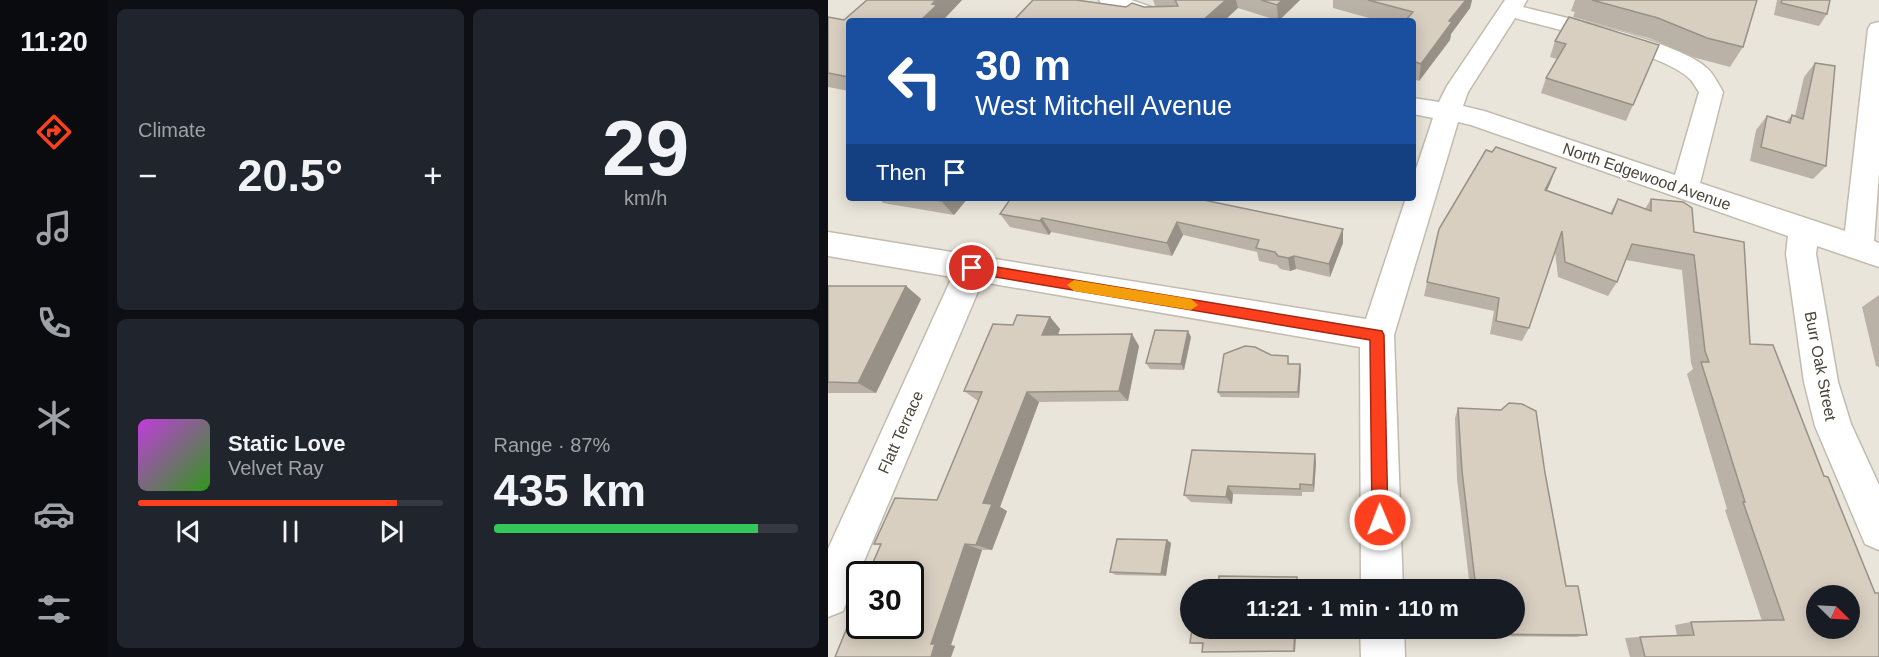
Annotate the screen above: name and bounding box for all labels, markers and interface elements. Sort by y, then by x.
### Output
text: 11:20 [20,27,88,57]
icon: left [876,42,954,120]
text: 30 m [975,42,1071,89]
text: West Mitchell Avenue [975,91,1232,121]
text: 29 [602,104,689,192]
icon: directions [33,111,75,153]
text: Climate [138,119,206,141]
street label: North Edgewood Avenue [1561,140,1733,213]
text: 20.5° [237,150,343,201]
icon: arrive [938,156,971,189]
text: − [138,157,157,194]
text: + [423,157,443,194]
text: Then [876,160,926,185]
text: km/h [624,187,667,209]
icon: music [33,207,75,249]
pin [946,242,997,293]
icon: arrive [955,251,988,284]
icon: phone [33,302,75,344]
street label: Burr Oak Street [1802,310,1840,423]
street label: Flatt Terrace [875,388,926,476]
icon: climate [33,397,75,439]
text: Static Love [228,431,345,456]
text: Range · 87% [494,434,610,456]
text: Velvet Ray [228,457,324,479]
text: 435 km [494,465,646,516]
position arrow [1348,488,1412,552]
icon: car [33,493,75,535]
icon: previous [172,515,205,548]
icon: pause [274,515,307,548]
icon: next [375,515,408,548]
speed limit sign: 30 [846,561,924,639]
north arrow [1806,585,1860,639]
map controls [1806,585,1860,639]
icon: filters [33,588,75,630]
text: 11:21 · 1 min · 110 m [1246,596,1459,621]

